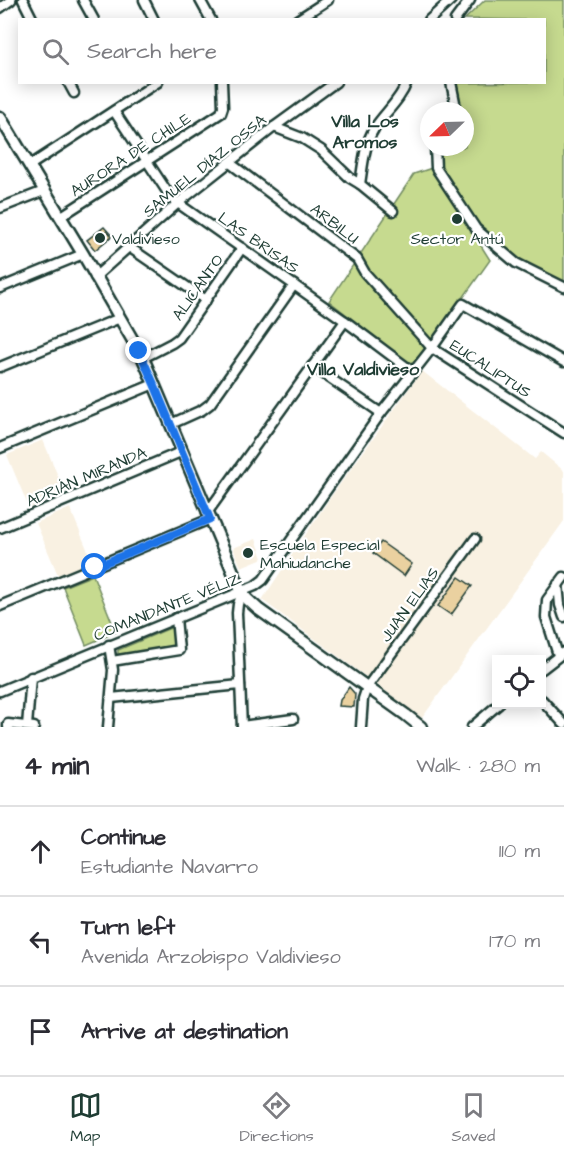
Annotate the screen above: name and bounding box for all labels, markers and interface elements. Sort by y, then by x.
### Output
search box [18,18,546,84]
icon: search [39,35,72,68]
text: Search here [87,36,217,67]
north arrow [420,102,474,156]
street label: AURORA DE CHILE [66,107,196,202]
street label: SAMUEL DÍAZ OSSA [138,109,271,223]
district label: Villa Los Aromos [330,109,399,155]
street label: ARBILU [306,198,363,249]
street label: LAS BRISAS [214,207,303,279]
marker: Sector Antú [450,212,464,226]
place label: Valdivieso [112,228,180,250]
place label: Sector Antú [411,228,503,250]
marker: Valdivieso [93,231,107,245]
street label: ALICANTO [167,250,229,325]
street label: EUCALIPTUS [445,334,535,403]
route end [125,337,151,363]
district label: Villa Valdivieso [306,357,420,382]
street label: ADRIÁN MIRANDA [23,442,150,512]
place label: Escuela Especial Mahiudanche [260,534,380,574]
marker: Escuela Especial Mahiudanche [241,546,255,560]
route start [81,553,107,579]
street label: JUAN ELIAS [375,563,444,647]
street label: COMANDANTE VÉLIZ [90,567,245,647]
map controls [492,655,546,709]
button: locate [492,655,546,709]
text: 4 min [24,748,89,784]
text: Walk · 280 m [416,752,540,780]
text: Continue [81,822,166,853]
icon: ahead [24,835,57,868]
text: 110 m [499,837,540,865]
text: Estudiante Navarro [81,853,258,881]
text: Turn left [81,912,175,943]
icon: left [24,925,57,958]
text: 170 m [489,927,540,955]
text: Avenida Arzobispo Valdivieso [81,943,341,971]
icon: arrive [24,1015,57,1048]
text: Arrive at destination [81,1016,288,1047]
tab: Map [69,1089,102,1147]
tab: Directions [240,1089,314,1147]
tab: Saved [452,1089,495,1147]

